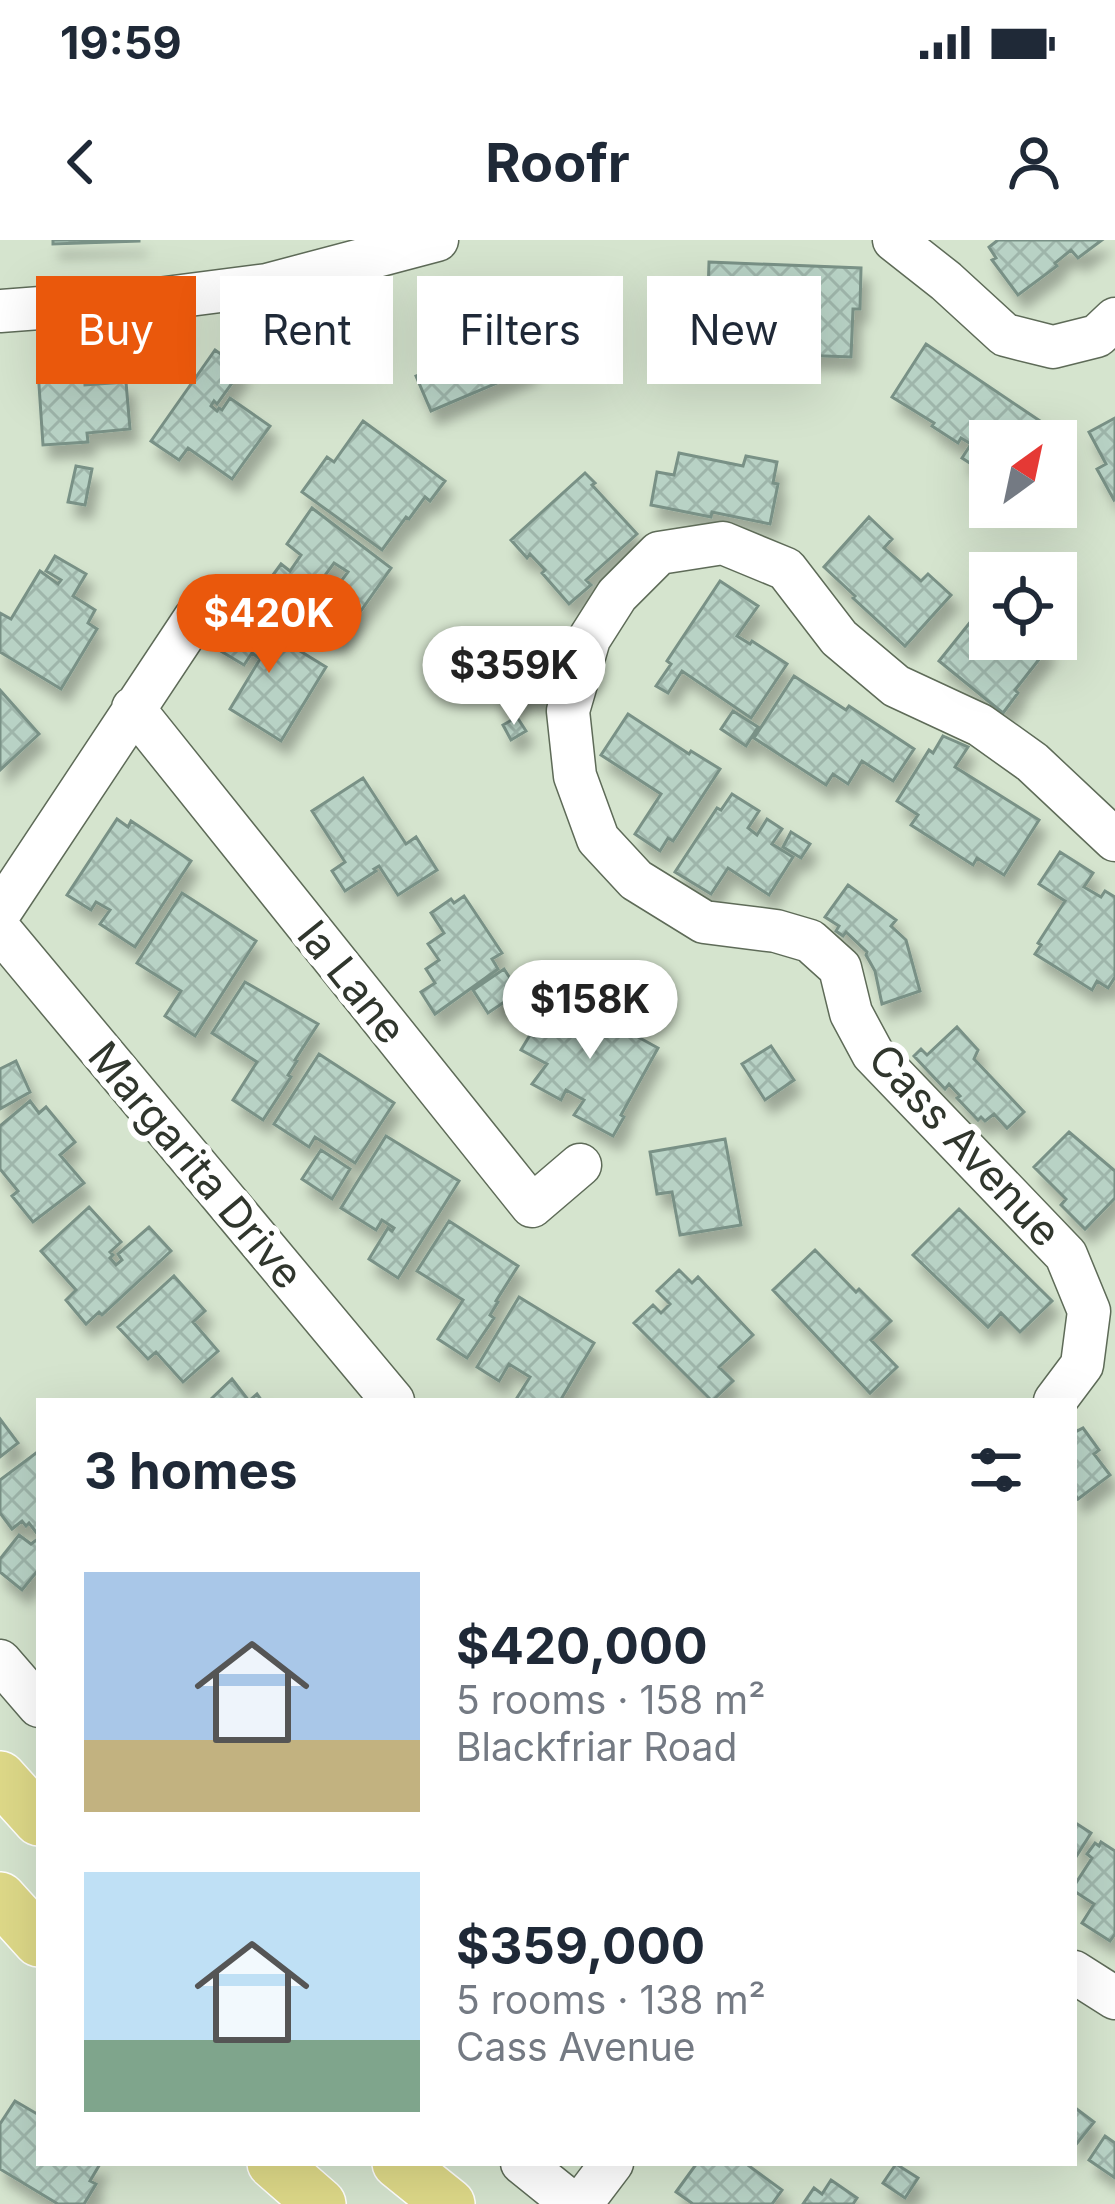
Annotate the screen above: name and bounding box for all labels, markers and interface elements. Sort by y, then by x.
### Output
text: 19:59 [60,15,182,70]
icon: back [48,129,114,195]
icon: person [1001,129,1067,195]
text: Roofr [485,130,630,195]
chip: Buy [36,276,196,384]
chip: Rent [220,276,393,384]
chip: Filters [417,276,623,384]
chip: New [647,276,821,384]
north arrow [969,420,1077,528]
map controls [969,420,1077,660]
button: locate [969,552,1077,660]
pin: $420K [185,574,353,676]
text: $420K [204,589,334,636]
pin: $359K [430,626,598,728]
text: $359K [449,641,579,688]
street label: Ia Lane [287,910,417,1053]
pin: $158K [506,960,674,1062]
text: $158K [530,975,650,1022]
street label: Margarita Drive [78,1031,314,1298]
street label: Cass Avenue [859,1033,1072,1256]
icon: filters [963,1437,1029,1503]
text: 3 homes [84,1440,298,1501]
text: $420,000 [456,1615,708,1676]
icon: home [180,1620,324,1764]
text: 5 rooms · 158 m² [456,1676,765,1723]
text: Blackfriar Road [456,1723,737,1770]
text: $359,000 [456,1915,705,1976]
icon: home [180,1920,324,2064]
text: 5 rooms · 138 m² [456,1976,766,2023]
text: Cass Avenue [456,2023,696,2070]

